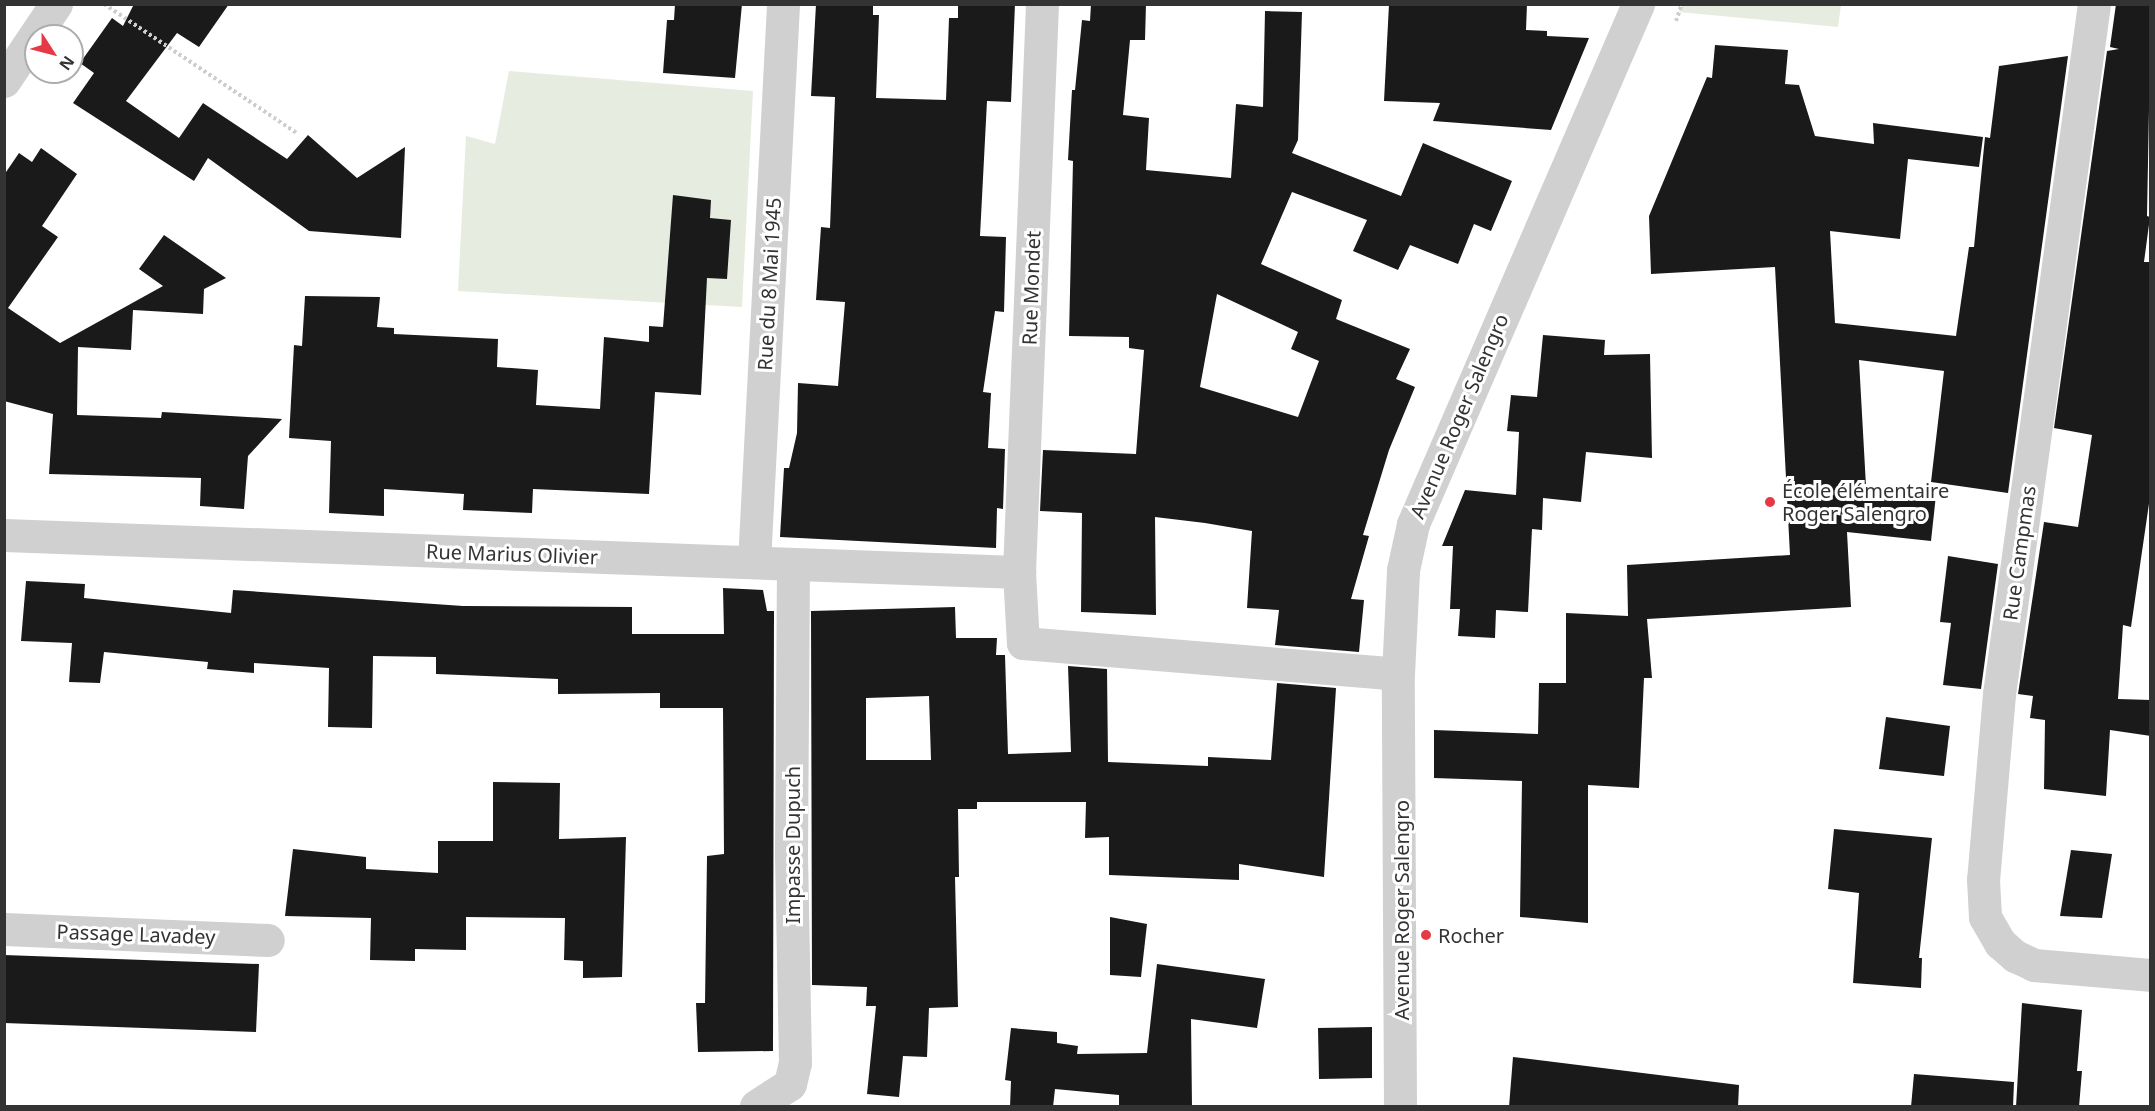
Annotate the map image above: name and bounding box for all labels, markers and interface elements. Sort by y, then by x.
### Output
north arrow [24,24,84,84]
text: N [54,52,80,75]
street label: Rue du 8 Mai 1945 [752,197,786,371]
street label: Rue Mondet [1017,230,1045,346]
street label: Avenue Roger Salengro [1405,310,1513,522]
place label: École élémentaire Roger Salengro [1782,478,1949,525]
street label: Rue Campmas [1998,484,2040,622]
marker: École élémentaire Roger Salengro [1763,495,1777,509]
street label: Rue Marius Olivier [426,539,598,569]
street label: Impasse Dupuch [780,766,804,924]
street label: Avenue Roger Salengro [1389,800,1413,1020]
street label: Passage Lavadey [56,919,216,949]
place label: Rocher [1438,923,1504,947]
marker: Rocher [1419,928,1433,942]

